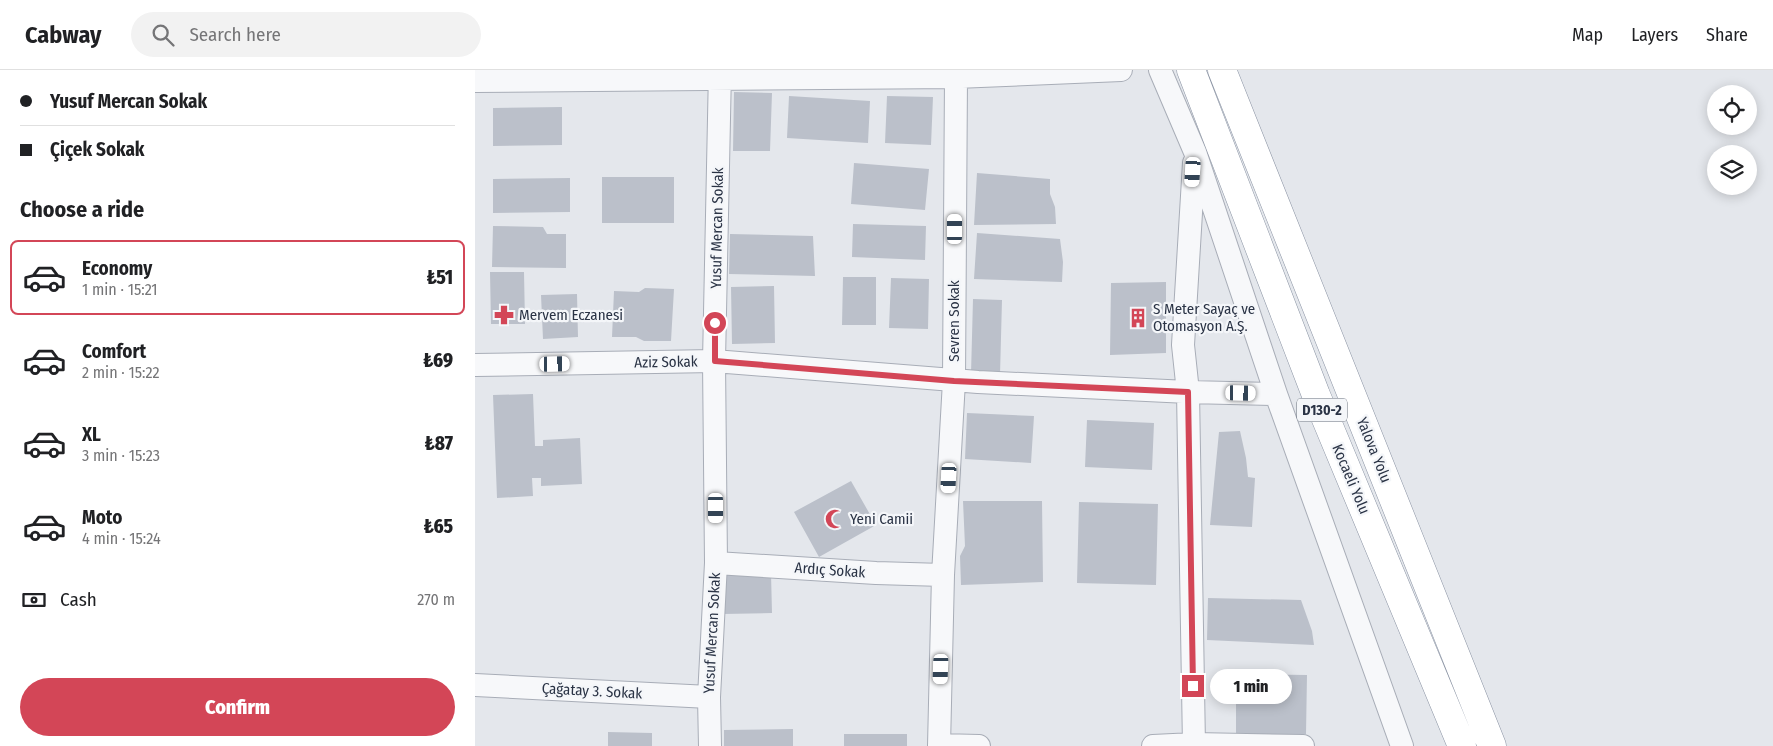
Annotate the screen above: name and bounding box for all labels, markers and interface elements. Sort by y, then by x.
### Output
search box [131,12,481,57]
text: Cabway [25,21,101,49]
icon: search [149,21,177,49]
text: Search here [189,23,281,46]
text: Map [1572,24,1603,46]
text: Layers [1631,24,1678,46]
text: Share [1706,24,1748,46]
map controls [1707,85,1757,195]
button: locate [1707,85,1757,135]
text: Yusuf Mercan Sokak [50,90,207,113]
text: Çiçek Sokak [50,138,145,161]
button: layers [1707,145,1757,195]
car [1184,157,1201,187]
street label: Yusuf Mercan Sokak [707,167,727,289]
text: Choose a ride [20,196,144,223]
car [947,214,962,244]
icon: car [22,255,67,300]
text: Economy [82,257,152,280]
text: ₺51 [427,266,453,289]
text: 1 min · 15:21 [82,280,158,299]
street label: Sevren Sokak [945,280,963,362]
place label: S Meter Sayaç ve Otomasyon A.Ş. [1153,300,1255,335]
pharmacy icon: Mervem Eczanesi [493,304,515,326]
place label: Mervem Eczanesi [519,306,623,324]
building icon: S Meter Sayaç ve Otomasyon A.Ş. [1127,307,1149,329]
route start [704,312,726,334]
icon: car [22,338,67,383]
text: Comfort [82,340,146,363]
text: ₺69 [423,349,453,372]
street label: Aziz Sokak [634,352,698,372]
car [539,356,570,372]
text: 2 min · 15:22 [82,363,160,382]
car [1225,385,1256,401]
road number: D130-2 [1297,398,1347,422]
street label: Yalova Yolu [1353,415,1395,485]
icon: car [22,421,67,466]
text: XL [82,423,101,446]
text: ₺87 [424,432,453,455]
street label: Kocaeli̇ Yolu [1328,441,1374,517]
text: 3 min · 15:23 [82,446,160,465]
car [940,463,957,493]
car [708,493,723,523]
icon: car [22,504,67,549]
text: Moto [82,506,122,529]
mosque icon: Yeni Camii [824,508,846,530]
place label: Yeni Camii [850,510,913,528]
text: ₺65 [423,515,453,538]
text: 4 min · 15:24 [82,529,161,548]
street label: Ardıç Sokak [794,559,866,581]
street label: Yusuf Mercan Sokak [700,572,724,694]
icon: cash [20,586,48,614]
text: Cash [60,588,97,611]
text: 270 m [417,590,455,609]
car [932,654,949,684]
callout: 1 min [1211,668,1293,704]
route end [1182,675,1204,697]
text: 1 min [1234,677,1268,696]
button: Confirm [20,678,455,736]
street label: Çağatay 3. Sokak [541,679,643,703]

